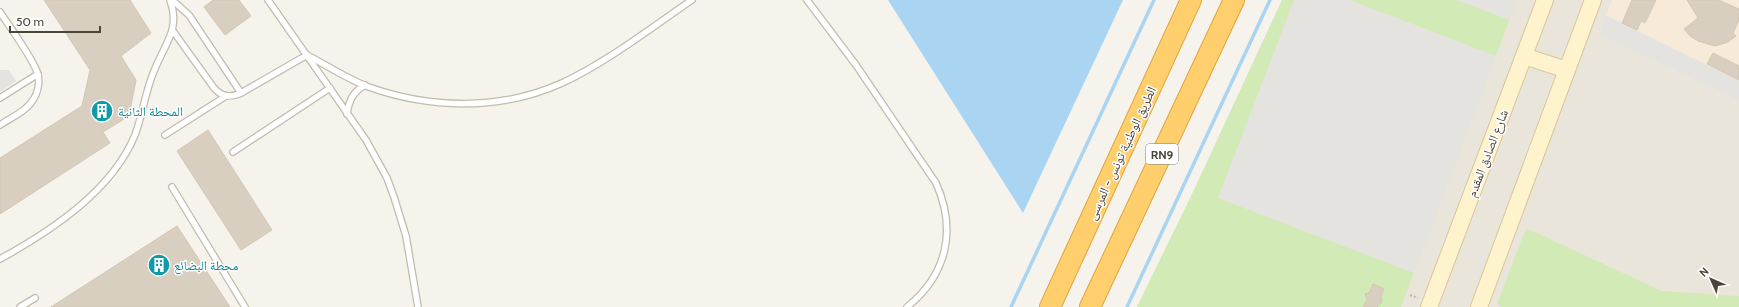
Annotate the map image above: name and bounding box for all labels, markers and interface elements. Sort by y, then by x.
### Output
scale bar [10,8,100,34]
text: 50 m [16,14,44,29]
street label: الطريق الوطنية تونس - المرسى [1083,84,1160,223]
building icon: المحطة الثانية [89,98,115,124]
place label: المحطة الثانية [118,103,183,119]
street label: شارع الصادق المقدم [1463,107,1513,200]
road number: RN9 [1146,144,1178,164]
building icon: محطة البضائع [146,252,172,278]
place label: محطة البضائع [174,257,238,275]
north arrow [1691,259,1731,299]
text: N [1696,264,1712,280]

